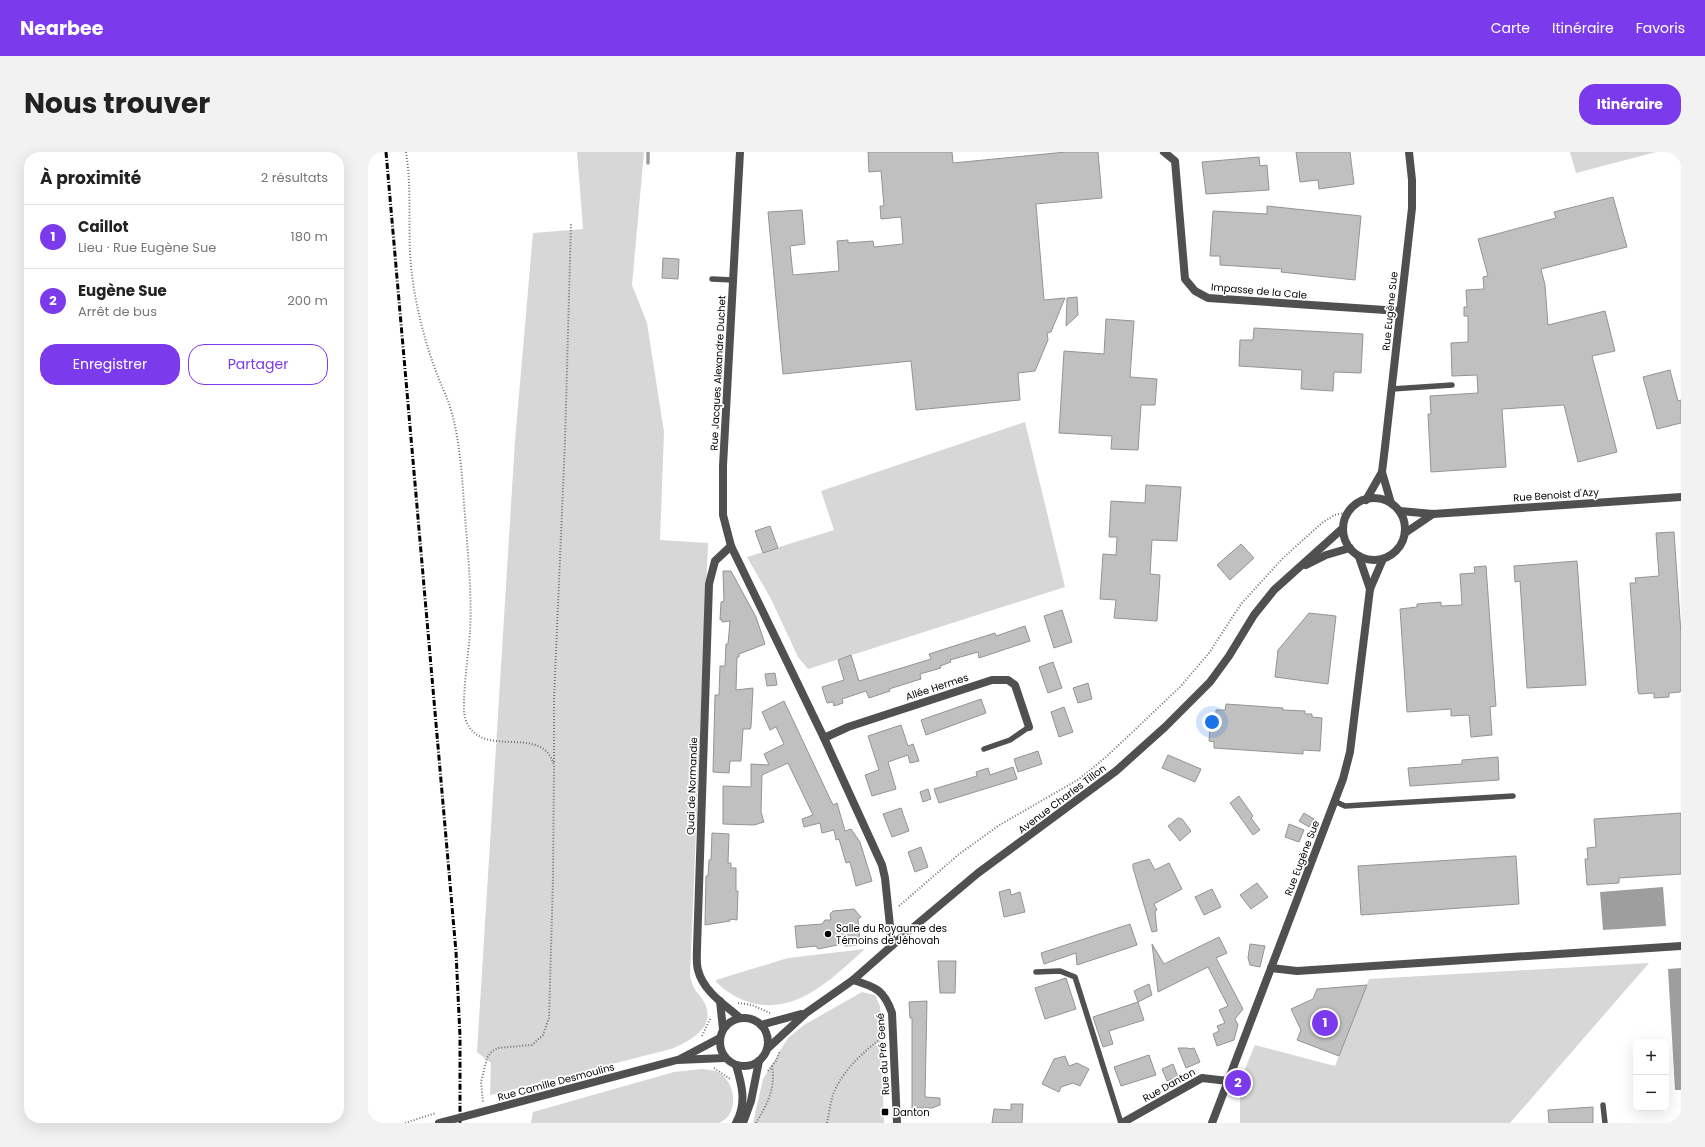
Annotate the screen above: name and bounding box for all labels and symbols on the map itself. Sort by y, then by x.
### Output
street label: Rue Eugène Sue [1378,271,1402,351]
street label: Impasse de la Cale [1210,279,1308,303]
street label: Rue Jacques Alexandre Duchet [706,295,730,451]
street label: Rue Benoist d'Azy [1513,485,1600,505]
street label: Allée Hermes [904,670,970,704]
your location [1202,712,1222,732]
street label: Quai de Normandie [683,737,701,835]
street label: Avenue Charles Tillon [1015,761,1109,837]
street label: Rue Eugène Sue [1281,818,1323,898]
place label: Salle du Royaume des Témoins de Jéhovah [836,921,947,948]
marker: Salle du Royaume des Témoins de Jéhovah [823,929,833,939]
pin: 1 [1312,1008,1338,1038]
street label: Rue du Pré Gené [873,1012,893,1096]
street label: Rue Camille Desmoulins [496,1059,616,1105]
street label: Rue Danton [1140,1064,1198,1106]
pin: 2 [1225,1068,1251,1098]
place label: Danton [893,1105,930,1120]
marker: Danton [880,1107,890,1117]

